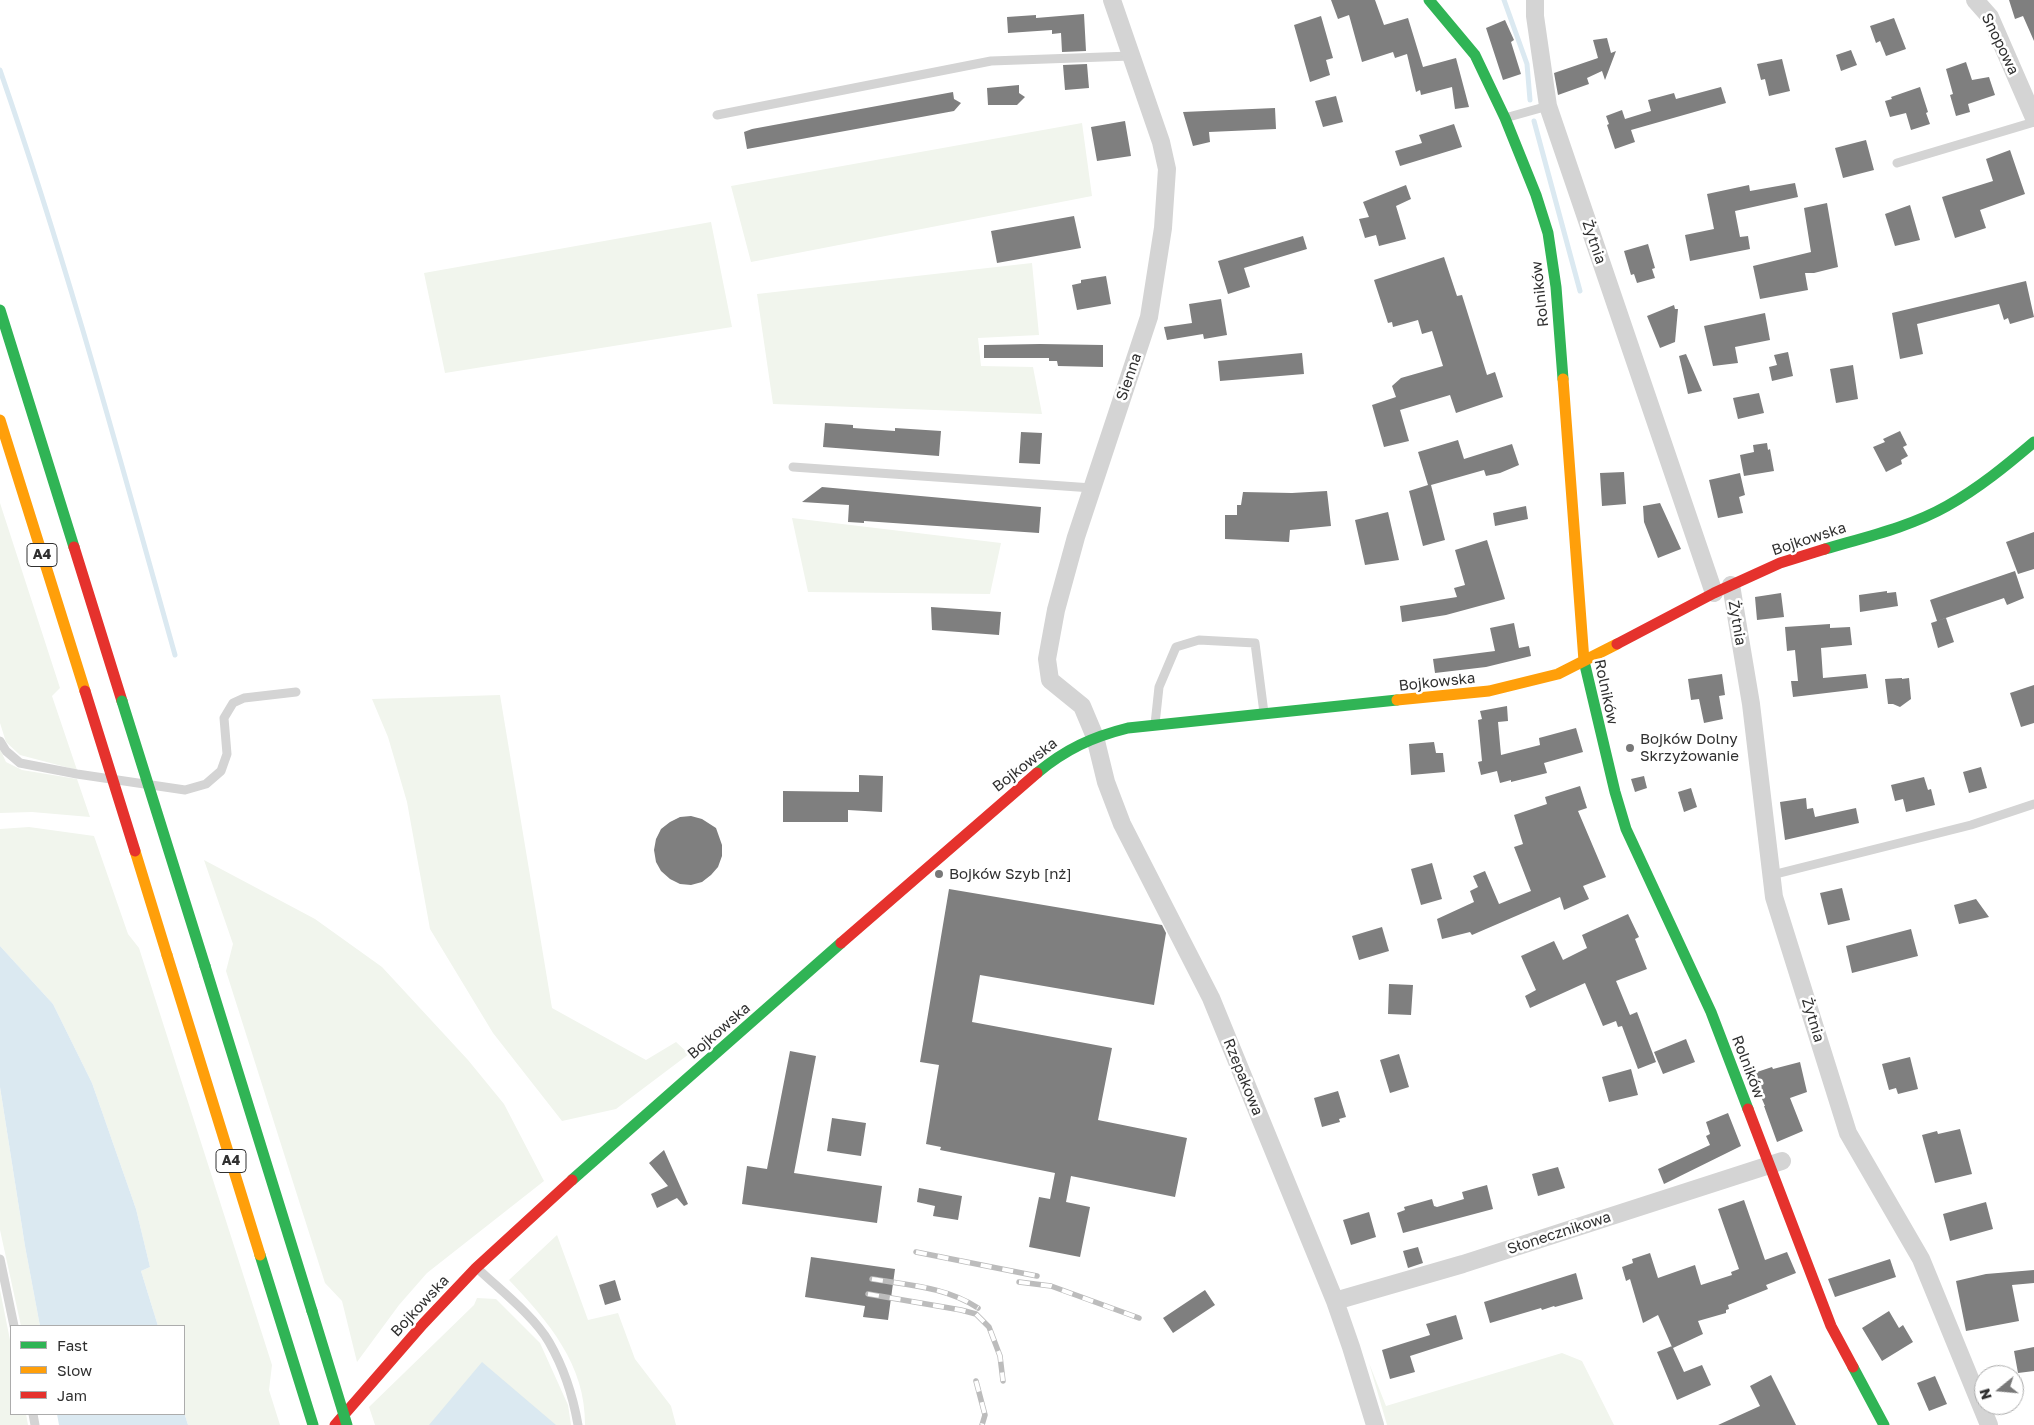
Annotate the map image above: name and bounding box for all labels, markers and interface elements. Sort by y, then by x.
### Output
street label: Snopowa [1977,10,2023,78]
street label: Żytnia [1578,218,1610,266]
street label: Rolników [1528,260,1552,328]
street label: Sienna [1112,351,1146,403]
street label: Bojkowska [1770,519,1848,559]
road number: A4 [27,544,57,566]
street label: Żytnia [1724,599,1750,647]
street label: Rolników [1590,658,1622,726]
street label: Bojkowska [1398,669,1476,695]
place label: Bojków Dolny Skrzyżowanie [1640,730,1739,765]
street label: Bojkowska [989,734,1061,796]
marker: Bojków Dolny Skrzyżowanie [1624,742,1636,754]
place label: Bojków Szyb [nż] [949,865,1072,883]
marker: Bojków Szyb [nż] [933,868,945,880]
street label: Żytnia [1798,996,1828,1044]
street label: Bojkowska [684,999,754,1063]
street label: Rolników [1728,1033,1768,1101]
street label: Rzepakowa [1219,1036,1267,1118]
road number: A4 [216,1150,246,1172]
street label: Słonecznikowa [1505,1208,1613,1258]
street label: Bojkowska [387,1272,453,1340]
legend [10,1325,185,1415]
text: Fast [57,1336,88,1354]
text: Slow [57,1361,92,1379]
north arrow [1974,1365,2024,1415]
text: Jam [57,1386,87,1404]
text: N [1975,1387,1995,1402]

